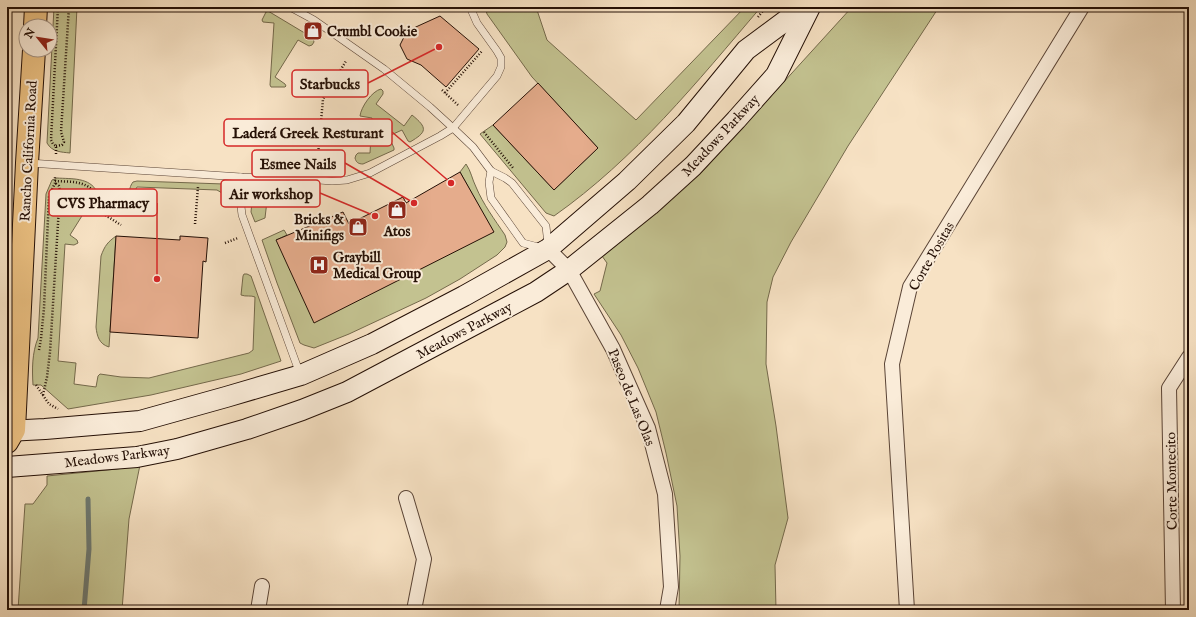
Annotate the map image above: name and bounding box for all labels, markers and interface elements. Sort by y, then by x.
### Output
north arrow [18,18,58,58]
shop icon: Crumbl Cookie [302,20,324,42]
place label: Crumbl Cookie [327,23,418,41]
text: N [21,25,39,42]
callout: Starbucks [292,70,368,97]
text: Starbucks [300,75,361,94]
street label: Rancho California Road [16,79,42,222]
street label: Meadows Parkway [678,91,764,181]
callout: Laderá Greek Resturant [224,119,392,146]
text: Laderá Greek Resturant [232,124,384,143]
callout: Esmee Nails [252,150,345,177]
text: Esmee Nails [260,155,337,174]
callout: Air workshop [221,180,320,207]
text: Air workshop [228,185,313,204]
callout: CVS Pharmacy [49,189,157,216]
text: CVS Pharmacy [57,194,150,213]
shop icon: Atos [386,199,408,221]
place label: Bricks & Minifigs [294,211,344,245]
shop icon: Bricks & Minifigs [347,216,369,238]
street label: Corte Positas [905,219,959,294]
place label: Atos [383,223,410,241]
place label: Graybill Medical Group [333,249,422,283]
hospital icon: Graybill Medical Group [308,254,330,276]
street label: Meadows Parkway [413,298,516,364]
street label: Paseo de Las Olas [603,346,659,449]
street label: Corte Montecito [1162,431,1182,530]
street label: Meadows Parkway [63,442,171,472]

